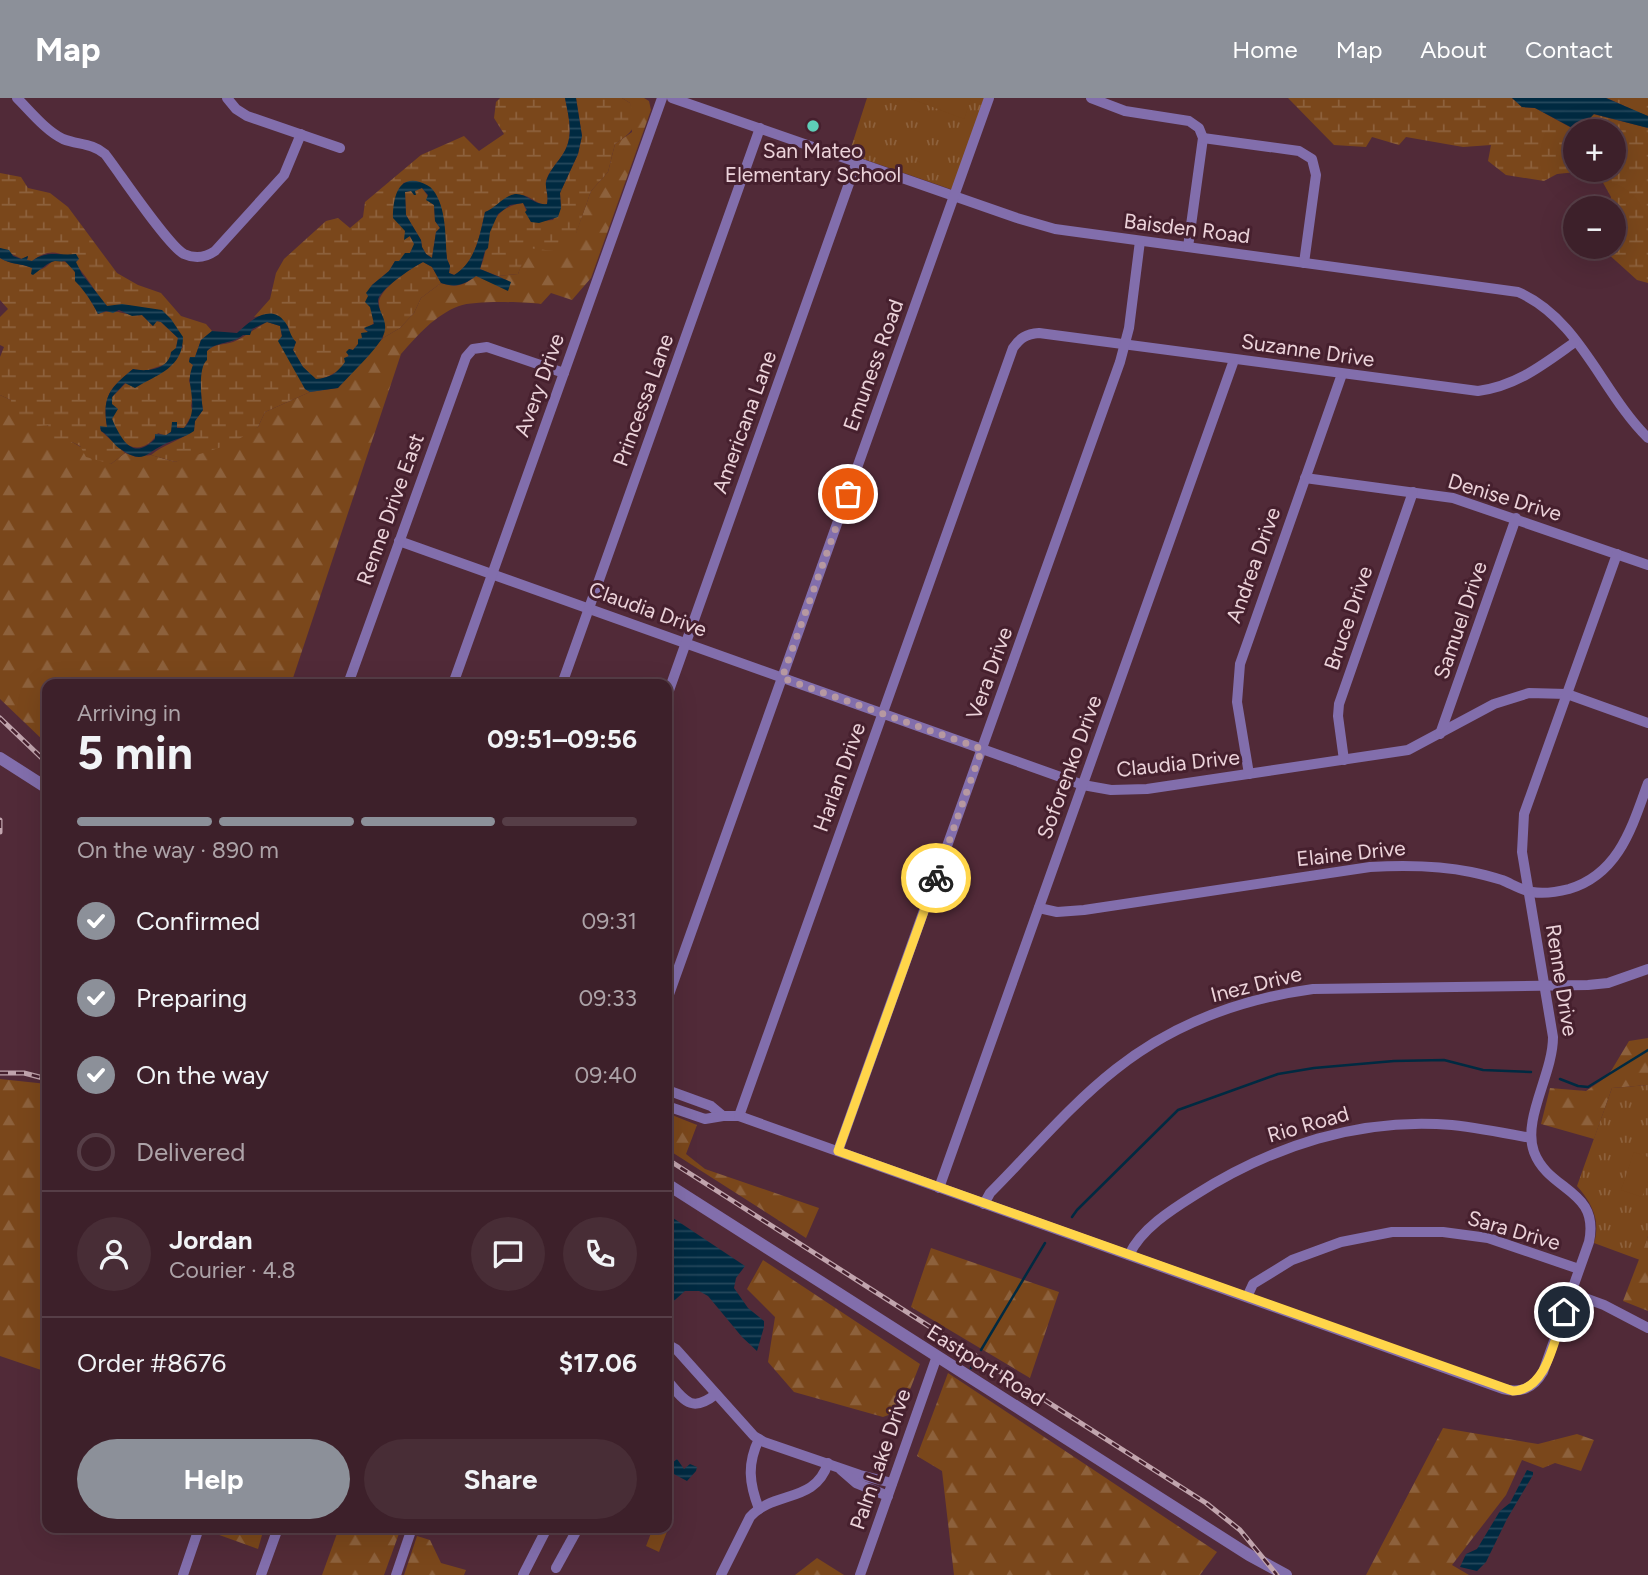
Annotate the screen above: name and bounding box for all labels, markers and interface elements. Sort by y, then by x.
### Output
text: Map [35,30,101,69]
text: Home [1232,35,1298,64]
text: Map [1336,35,1382,64]
text: About [1420,35,1487,64]
text: Contact [1525,35,1613,64]
marker: San Mateo Elementary School [805,118,821,134]
map controls [1563,119,1626,259]
button: + [1563,119,1626,182]
place label: San Mateo Elementary School [725,138,901,187]
button: − [1563,196,1626,259]
street label: Baisden Road [1122,208,1252,248]
street label: Emuness Road [838,296,908,434]
street label: Suzanne Drive [1240,328,1376,372]
street label: Avery Drive [509,330,569,440]
street label: Princessa Lane [608,330,678,470]
street label: Americana Lane [707,347,781,497]
street label: Renne Drive East [351,430,429,588]
pin [818,464,878,524]
street label: Denise Drive [1445,468,1565,526]
icon: bag [829,475,867,513]
street label: Andrea Drive [1221,504,1285,626]
street label: Samuel Drive [1428,558,1492,682]
street label: Bruce Drive [1319,563,1377,673]
street label: Claudia Drive [586,576,710,642]
street label: Vera Drive [961,623,1017,723]
street label: Soforenko Drive [1031,692,1107,842]
text: Arriving in [77,699,181,727]
street label: Harlan Drive [808,719,870,835]
text: 09:51–09:56 [487,723,637,755]
text: 5 min [77,725,193,781]
street label: Claudia Drive [1115,744,1241,782]
street label: Elaine Drive [1295,835,1407,871]
text: On the way · 890 m [77,836,279,864]
courier [901,843,971,913]
icon: bike [917,859,955,897]
icon: check [77,902,115,940]
text: Confirmed [136,905,260,937]
text: 09:31 [581,907,637,935]
street label: Renne Drive [1541,922,1583,1038]
street label: Inez Drive [1208,961,1304,1007]
icon: check [77,979,115,1017]
text: Preparing [136,982,247,1014]
text: 09:33 [578,984,637,1012]
icon: check [77,1056,115,1094]
text: On the way [136,1059,269,1091]
text: 09:40 [574,1061,637,1089]
street label: Rio Road [1264,1100,1352,1148]
text: Delivered [136,1136,245,1168]
street label: Sara Drive [1465,1205,1563,1255]
button: person [77,1217,151,1291]
button: chat [471,1217,545,1291]
button: phone [563,1217,637,1291]
text: Jordan [169,1224,252,1256]
text: Courier · 4.8 [169,1256,296,1284]
pin [1534,1282,1594,1342]
icon: home [1545,1293,1583,1331]
street label: Eastport Road [923,1319,1049,1411]
text: Order #8676 [77,1347,226,1379]
text: $17.06 [559,1347,637,1379]
street label: Palm Lake Drive [844,1385,916,1533]
button: Help [77,1439,350,1519]
button: Share [364,1439,637,1519]

